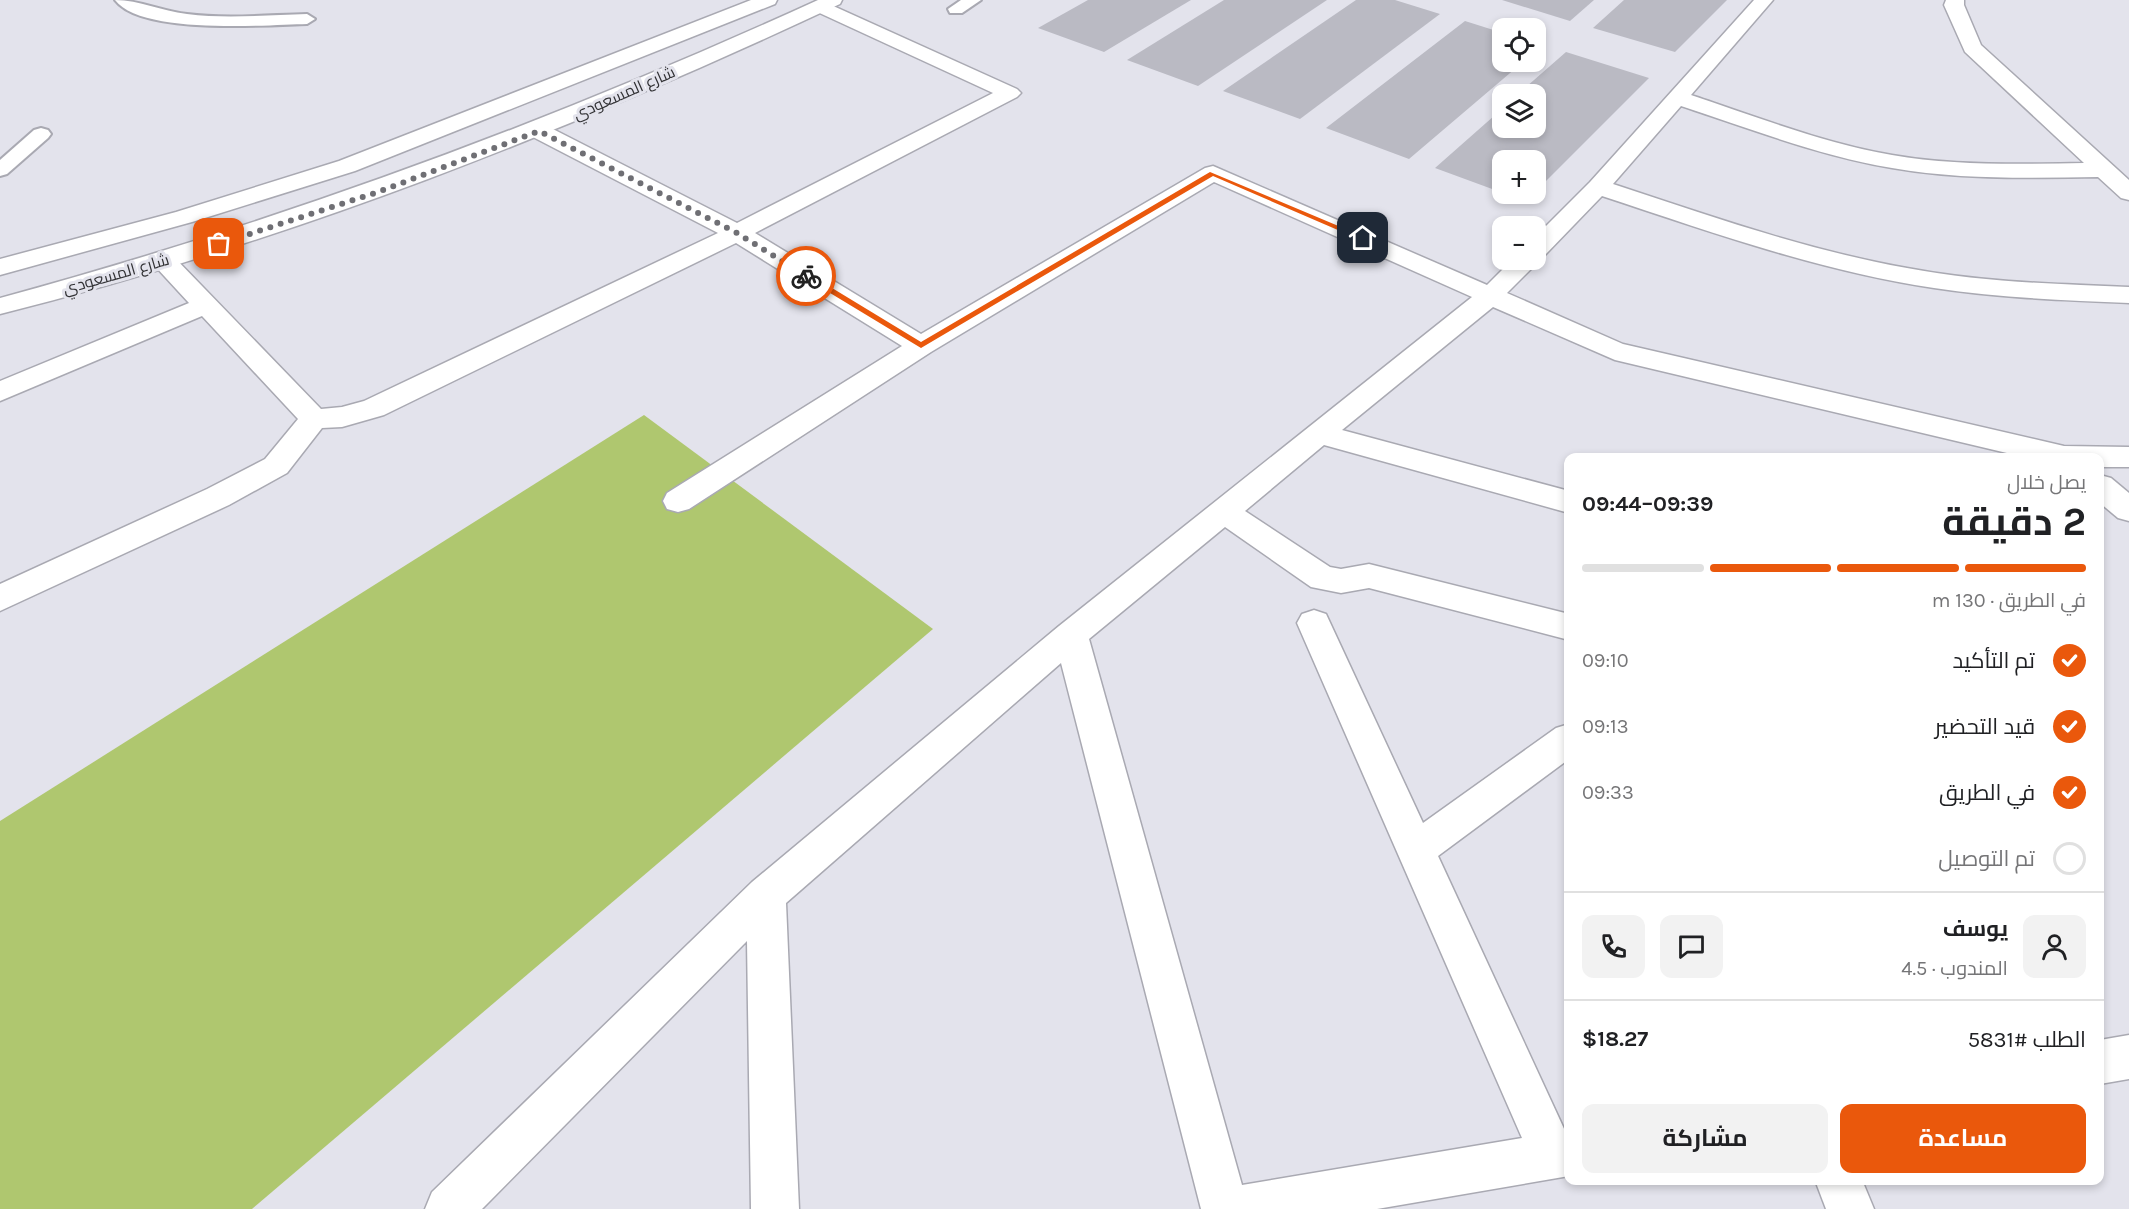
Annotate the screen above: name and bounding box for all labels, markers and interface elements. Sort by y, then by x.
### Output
map controls [1492,18,1546,270]
button: locate [1492,18,1546,72]
street label: شارع المسعودي [570,62,680,128]
button: layers [1492,84,1546,138]
button: + [1492,150,1546,204]
pin [1337,212,1388,263]
button: − [1492,216,1546,270]
pin [193,218,244,269]
icon: home [1346,221,1379,254]
icon: bag [202,227,235,260]
courier [776,246,836,306]
street label: شارع المسعودي [61,250,172,302]
icon: bike [790,260,823,293]
text: يصل خلال [2007,471,2086,494]
text: 09:39–09:44 [1582,491,1713,517]
text: 2 دقيقة [1942,499,2086,545]
text: في الطريق · 130 m [1932,589,2086,612]
icon: check [2053,644,2086,677]
text: تم التأكيد [1952,648,2035,674]
text: 09:10 [1582,649,1629,672]
icon: check [2053,710,2086,743]
text: قيد التحضير [1935,714,2035,740]
text: 09:13 [1582,715,1629,738]
icon: check [2053,776,2086,809]
text: في الطريق [1939,780,2035,806]
text: 09:33 [1582,781,1634,804]
text: تم التوصيل [1938,846,2035,872]
button: phone [1582,915,1645,978]
button: chat [1660,915,1723,978]
button: person [2023,915,2086,978]
text: يوسف [1943,916,2008,942]
text: المندوب · 4.5 [1901,957,2008,980]
text: $18.27 [1582,1026,1648,1052]
text: الطلب #5831 [1968,1027,2086,1053]
button: مشاركة [1582,1104,1828,1173]
button: مساعدة [1840,1104,2086,1173]

